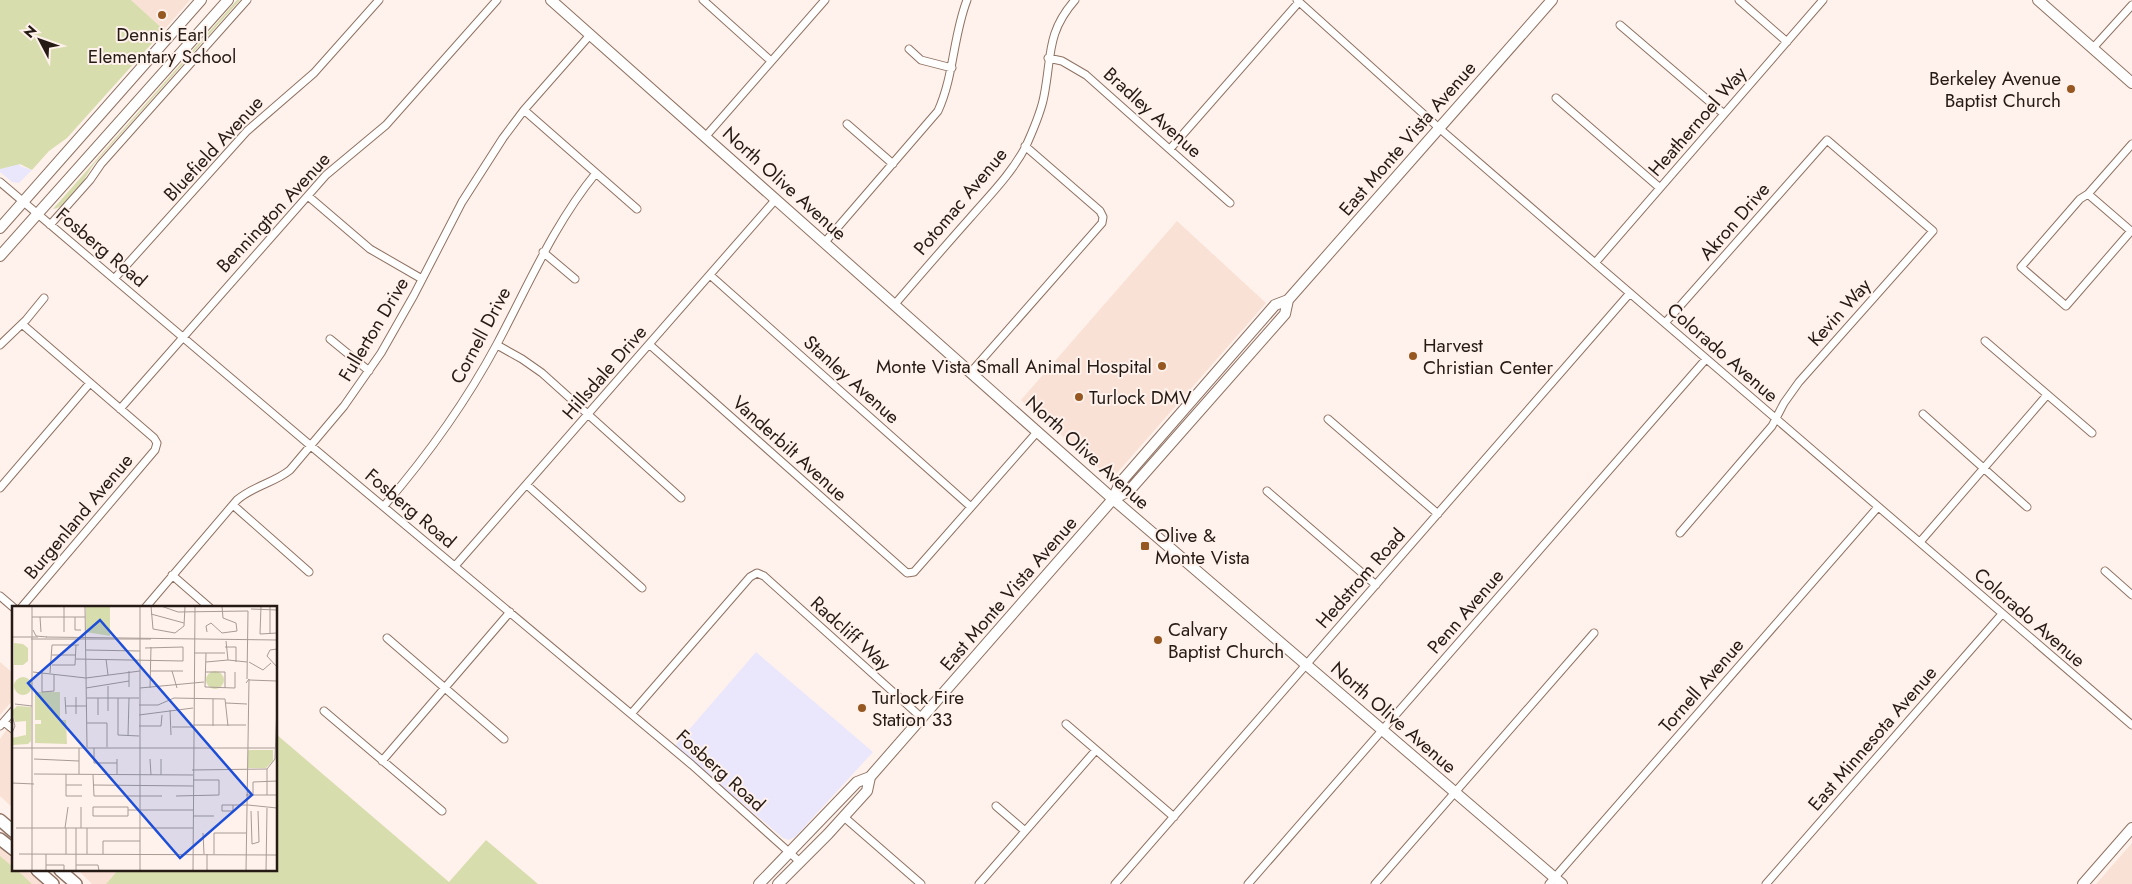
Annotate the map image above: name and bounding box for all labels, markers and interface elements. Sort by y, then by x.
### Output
marker: Dennis Earl Elementary School [156,9,168,21]
north arrow [15,15,65,65]
text: N [19,21,41,42]
place label: Dennis Earl Elementary School [88,21,236,70]
street label: East Monte Vista Avenue [1333,55,1482,222]
street label: Heathernoel Way [1642,60,1753,182]
street label: Bradley Avenue [1097,61,1208,164]
place label: Berkeley Avenue Baptist Church [1929,65,2061,114]
marker: Berkeley Avenue Baptist Church [2065,83,2077,95]
street label: Bluefield Avenue [157,90,269,207]
street label: North Olive Avenue [717,120,853,247]
street label: Potomac Avenue [907,142,1014,261]
street label: Bennington Avenue [210,146,337,279]
street label: Akron Drive [1693,176,1776,266]
street label: Fosberg Road [50,201,153,294]
street label: Fullerton Drive [332,272,415,386]
street label: Kevin Way [1802,272,1878,352]
street label: Cornell Drive [444,282,517,389]
street label: Colorado Avenue [1661,296,1784,409]
street label: Hillsdale Drive [556,319,653,425]
street label: Stanley Avenue [798,329,906,430]
place label: Harvest Christian Center [1423,332,1554,381]
marker: Harvest Christian Center [1407,350,1419,362]
place label: Monte Vista Small Animal Hospital [876,353,1152,380]
marker: Monte Vista Small Animal Hospital [1156,360,1168,372]
place label: Turlock DMV [1089,384,1192,411]
street label: Vanderbilt Avenue [726,389,853,508]
street label: North Olive Avenue [1020,389,1156,516]
marker: Turlock DMV [1073,391,1085,403]
street label: Burgenland Avenue [18,448,139,585]
street label: Fosberg Road [359,462,462,555]
street label: East Monte Vista Avenue [934,510,1083,677]
place label: Olive & Monte Vista [1155,522,1250,571]
street label: Hedstrom Road [1309,522,1411,634]
marker: Olive & Monte Vista [1139,540,1151,552]
street label: Colorado Avenue [1968,561,2091,674]
street label: Penn Avenue [1421,563,1510,660]
street label: Radcliff Way [805,590,897,677]
inset map [12,606,278,872]
place label: Calvary Baptist Church [1168,616,1284,665]
street label: Tornell Avenue [1653,632,1750,738]
marker: Calvary Baptist Church [1152,634,1164,646]
street label: North Olive Avenue [1325,655,1463,780]
street label: East Minnesota Avenue [1802,660,1943,817]
place label: Turlock Fire Station 33 [872,684,964,733]
marker: Turlock Fire Station 33 [856,702,868,714]
street label: Fosberg Road [670,723,771,818]

